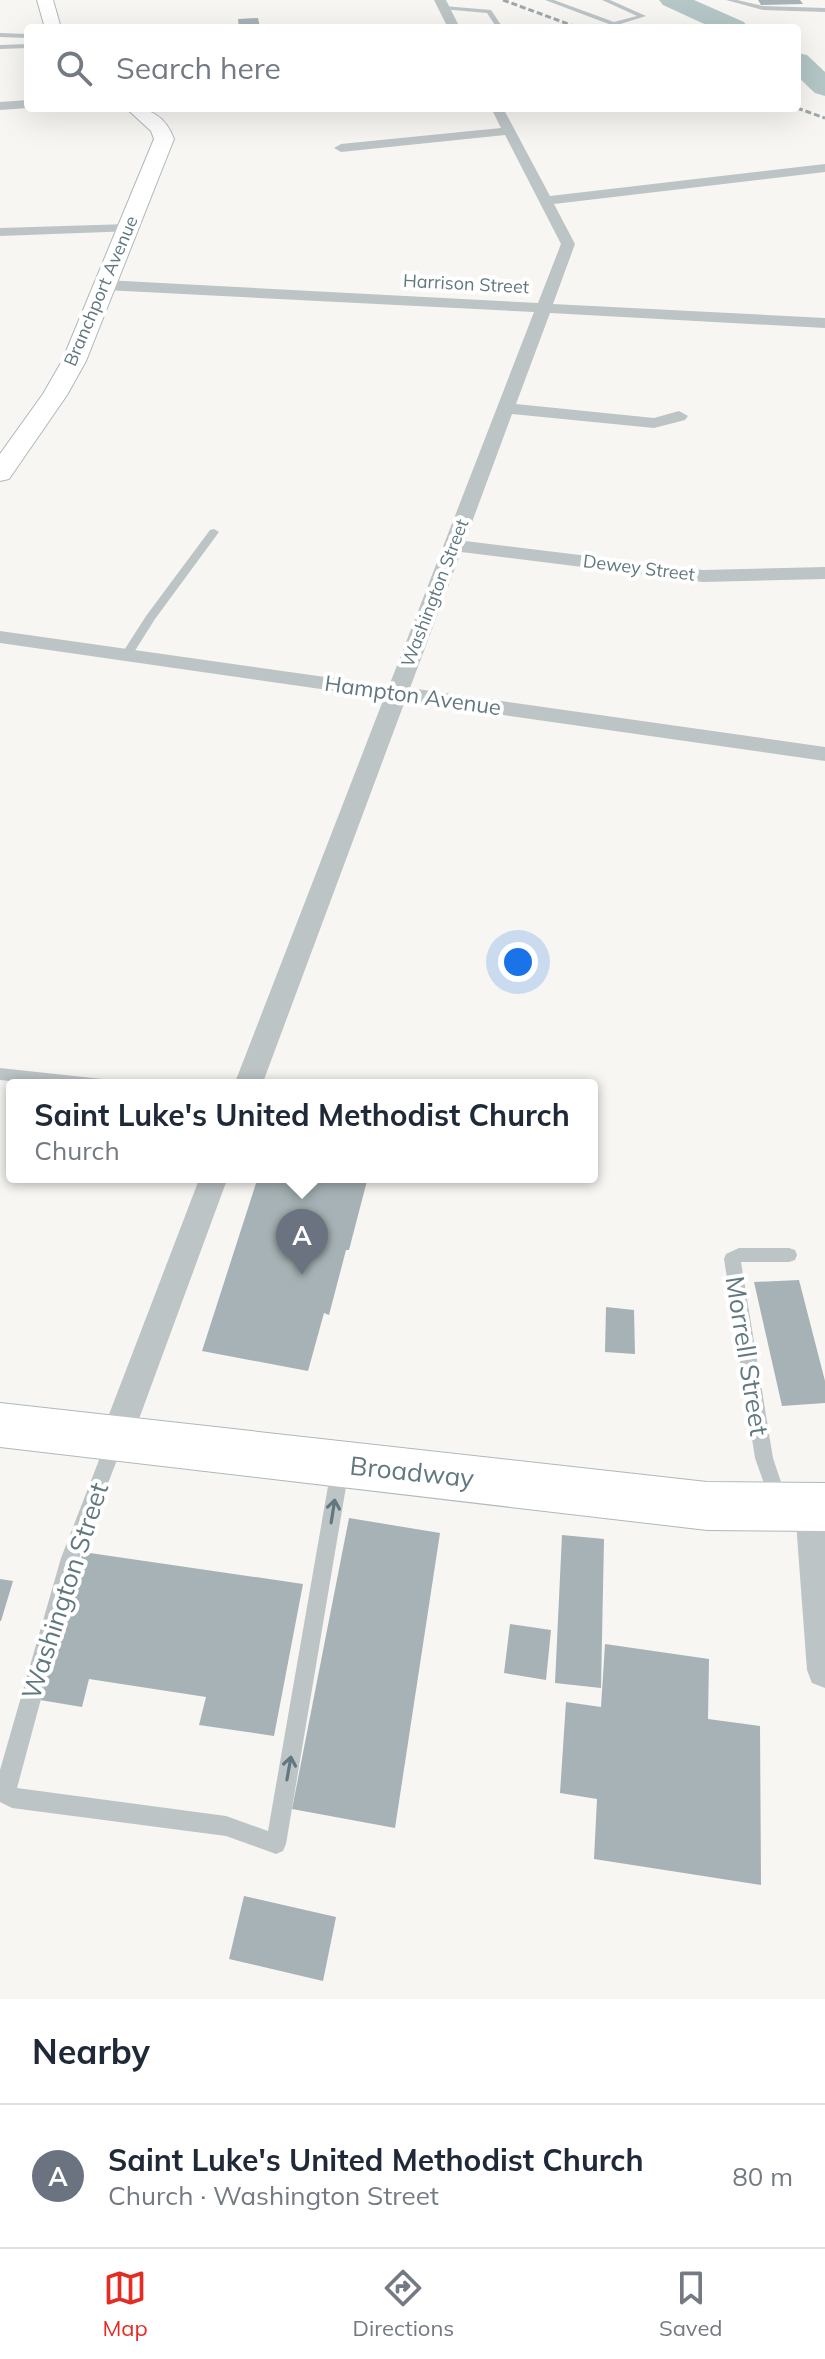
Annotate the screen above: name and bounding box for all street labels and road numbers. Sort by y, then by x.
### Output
street label: Branchport Avenue [58,212,143,370]
street label: Harrison Street [402,269,530,298]
street label: Washington Street [396,516,473,670]
street label: Dewey Street [582,549,696,586]
street label: Hampton Avenue [323,669,503,721]
street label: Morrell Street [719,1274,776,1438]
street label: Broadway [348,1449,476,1494]
street label: Washington Street [14,1478,115,1703]

